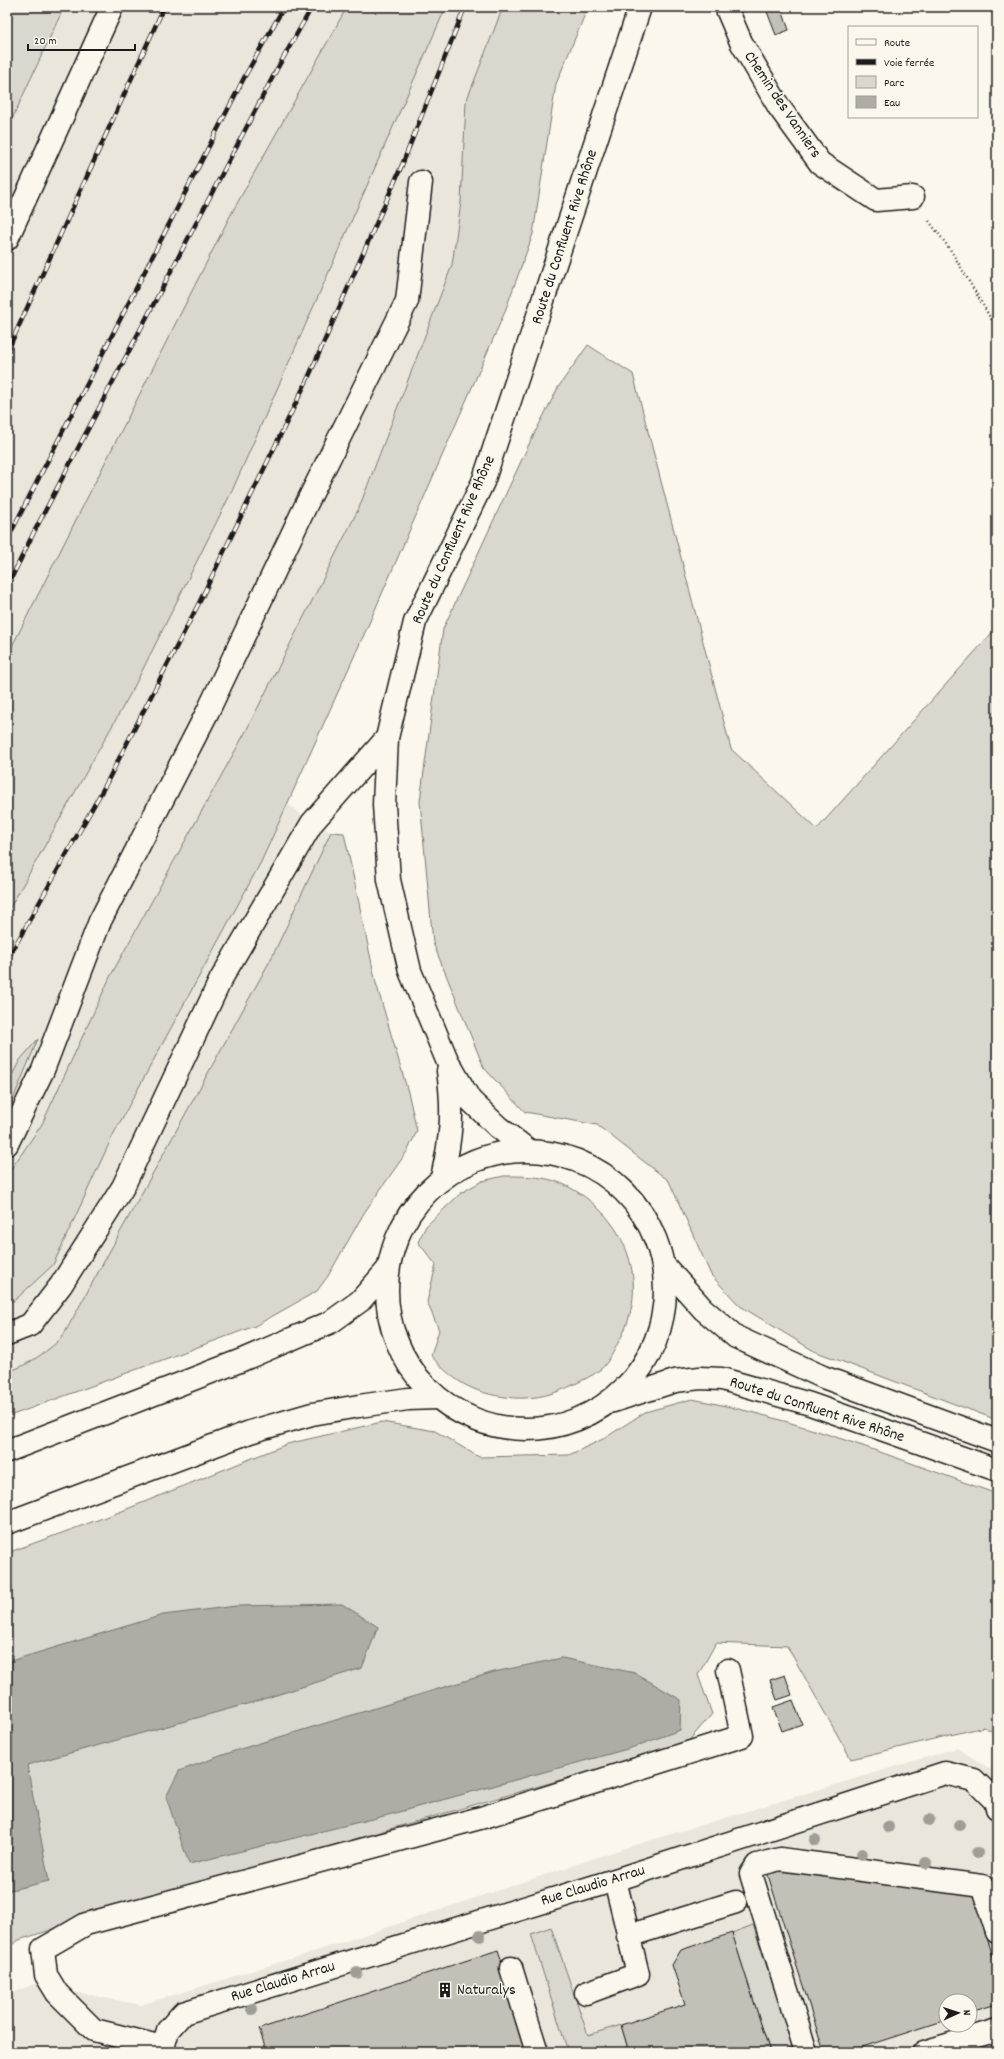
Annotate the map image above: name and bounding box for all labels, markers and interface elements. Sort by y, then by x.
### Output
scale bar [28,26,135,52]
legend [848,26,978,118]
text: 20 m [34,33,57,50]
text: Route [884,35,910,52]
street label: Chemin des Vanniers [738,47,827,163]
text: Voie ferrée [884,55,934,72]
text: Parc [884,75,905,92]
text: Eau [884,95,900,112]
street label: Route du Confluent Rive Rhône [526,147,604,327]
street label: Route du Confluent Rive Rhône [406,452,502,628]
street label: Route du Confluent Rive Rhône [727,1371,907,1449]
street label: Rue Claudio Arrau [538,1859,648,1913]
street label: Rue Claudio Arrau [228,1955,338,2009]
place label: Naturalys [457,1979,516,2002]
building icon: Naturalys [436,1981,454,1999]
north arrow [938,1993,978,2033]
text: N [958,2009,974,2016]

